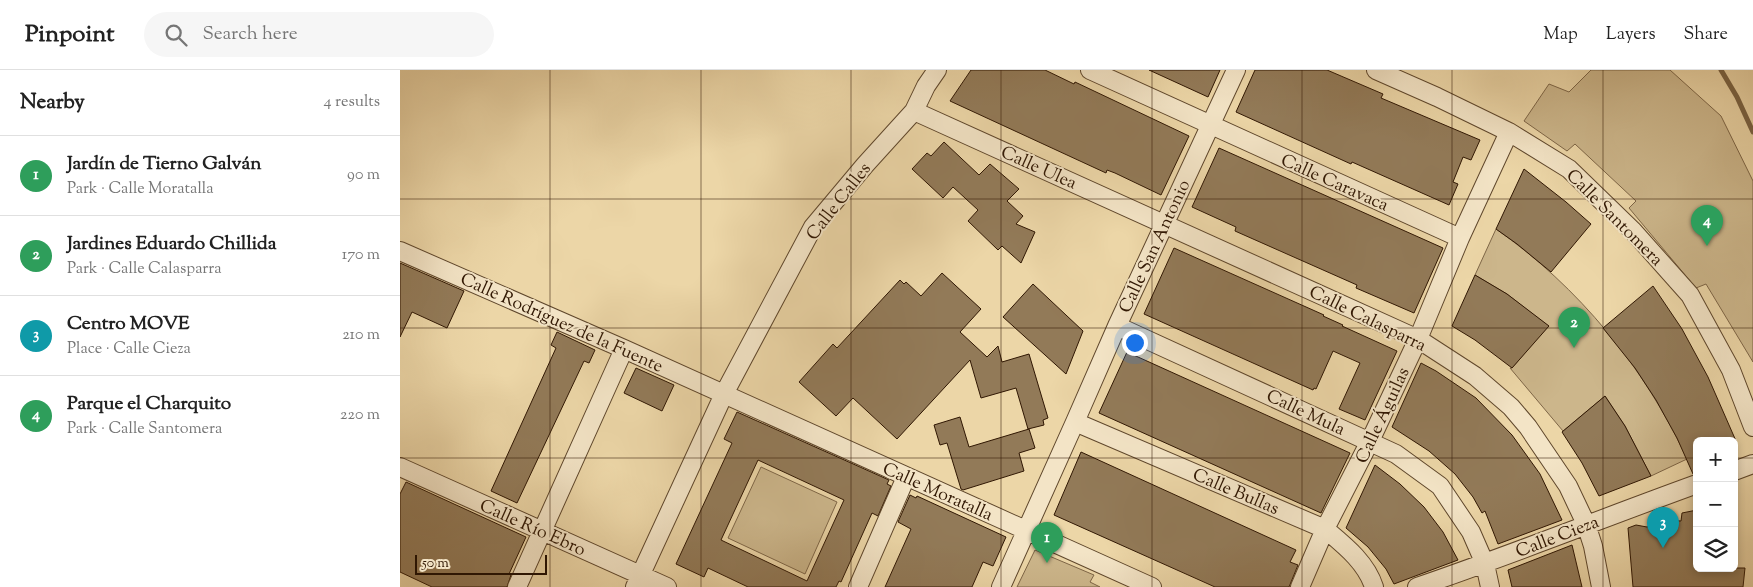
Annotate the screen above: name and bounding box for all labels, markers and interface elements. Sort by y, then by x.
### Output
search box [144,12,494,57]
text: Pinpoint [25,18,114,52]
icon: search [162,21,190,49]
text: Search here [202,21,298,48]
text: Map [1543,22,1578,48]
text: Layers [1606,22,1656,48]
text: Share [1684,22,1728,48]
text: Nearby [20,88,85,118]
text: 4 results [324,91,380,114]
street label: Calle Ulea [996,141,1080,197]
street label: Calle Caravaca [1276,148,1392,219]
text: Jardín de Tierno Galván [67,151,262,178]
street label: Calle Calles [801,158,878,247]
text: 1 [33,164,39,187]
text: 90 m [347,164,380,187]
street label: Calle Santomera [1559,164,1668,273]
street label: Calle San Antonio [1113,176,1198,318]
text: Park · Calle Moratalla [67,178,214,201]
pin: 4 [1691,205,1723,246]
text: Jardines Eduardo Chillida [67,231,277,258]
text: 2 [32,244,40,267]
text: 170 m [342,244,380,267]
text: Park · Calle Calasparra [67,258,222,281]
street label: Calle Rodríguez de la Fuente [456,267,667,380]
street label: Calle Calasparra [1304,280,1430,359]
pin: 2 [1558,307,1590,348]
text: Centro MOVE [67,311,189,338]
text: 3 [33,324,39,347]
text: 210 m [342,324,380,347]
your location [1122,330,1148,356]
text: Place · Calle Cieza [67,338,191,361]
street label: Calle Águilas [1350,363,1417,468]
street label: Calle Mula [1261,384,1349,443]
text: Parque el Charquito [67,391,231,418]
text: 4 [32,404,40,427]
text: 220 m [340,404,380,427]
text: Park · Calle Santomera [67,418,222,441]
map controls [1693,437,1738,572]
button: + [1693,437,1738,482]
street label: Calle Moratalla [878,457,997,529]
street label: Calle Bullas [1188,463,1283,523]
button: − [1693,482,1738,527]
street label: Calle Río Ebro [475,494,590,564]
pin: 3 [1647,507,1679,548]
street label: Calle Cieza [1512,510,1603,566]
pin: 1 [1031,522,1063,563]
button: layers [1693,527,1738,572]
scale bar [415,552,548,575]
text: 50 m [422,554,449,574]

